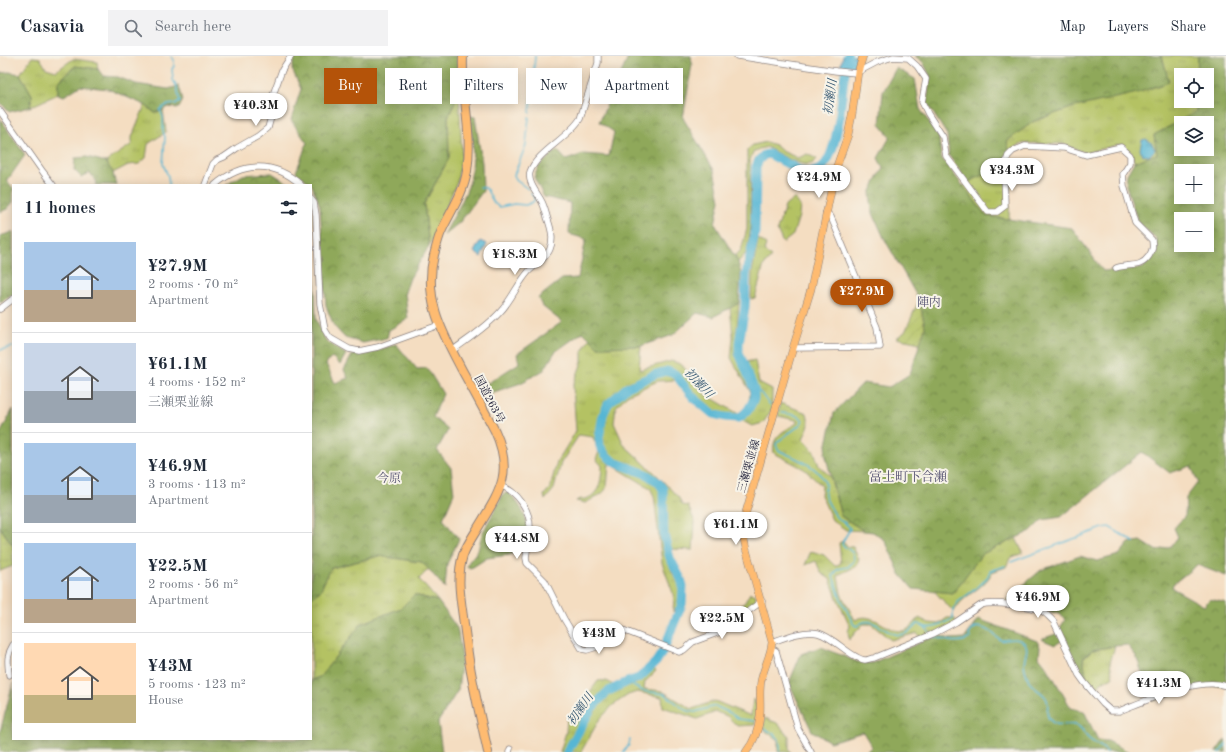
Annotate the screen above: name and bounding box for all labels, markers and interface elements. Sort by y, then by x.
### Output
search box [108,10,388,46]
icon: search [122,17,144,39]
text: Casavia [20,18,84,37]
text: Search here [154,20,231,35]
text: Map [1060,20,1086,34]
text: Layers [1108,20,1149,34]
text: Share [1171,20,1206,34]
chip: Buy [324,68,377,104]
chip: Rent [385,68,442,104]
chip: Filters [450,68,518,104]
chip: New [526,68,582,104]
chip: Apartment [590,68,683,104]
map controls [1174,68,1214,252]
button: locate [1174,68,1214,108]
water label: 初瀬川 [821,76,840,116]
pin: ¥40.3M [223,93,289,127]
text: ¥40.3M [233,99,279,112]
button: layers [1174,116,1214,156]
pin: ¥34.3M [979,158,1045,192]
text: ¥34.3M [989,164,1035,177]
button: + [1174,164,1214,204]
pin: ¥24.9M [786,165,852,199]
text: ¥24.9M [796,171,842,184]
icon: filters [278,197,300,219]
text: 11 homes [24,200,96,217]
button: − [1174,212,1214,252]
pin: ¥18.3M [482,242,548,276]
text: ¥18.3M [492,248,538,261]
icon: home [56,258,104,306]
text: ¥27.9M [148,258,207,275]
text: 2 rooms · 70 m² [148,278,238,291]
pin: ¥27.9M [829,279,895,313]
text: ¥27.9M [839,285,885,298]
text: Apartment [148,294,209,307]
district label: 陣内 [917,295,941,309]
text: ¥61.1M [148,356,207,373]
icon: home [56,359,104,407]
water label: 初瀬川 [682,365,718,402]
street label: 国道263号 [472,373,508,425]
text: 4 rooms · 152 m² [148,376,246,389]
text: 三瀬栗並線 [148,396,213,409]
street label: 三瀬栗並線 [735,438,762,494]
text: ¥46.9M [148,458,207,475]
icon: home [56,459,104,507]
district label: 富士町下合瀬 [869,469,947,484]
district label: 今原 [377,471,401,485]
text: 3 rooms · 113 m² [148,478,246,491]
text: Apartment [148,494,209,507]
pin: ¥61.1M [703,512,769,546]
text: ¥61.1M [713,518,759,531]
pin: ¥44.8M [484,526,550,560]
text: ¥44.8M [494,532,540,545]
text: ¥22.5M [148,558,207,575]
icon: home [56,559,104,607]
text: 2 rooms · 56 m² [148,578,238,591]
pin: ¥46.9M [1005,585,1071,619]
text: ¥46.9M [1015,591,1061,604]
text: Apartment [148,594,209,607]
pin: ¥22.5M [689,606,755,640]
text: ¥22.5M [699,612,745,625]
pin: ¥43M [575,621,623,655]
text: ¥43M [582,627,616,640]
text: ¥43M [148,658,193,675]
icon: home [56,659,104,707]
pin: ¥41.3M [1126,671,1192,705]
text: ¥41.3M [1136,677,1182,690]
text: 5 rooms · 123 m² [148,678,246,691]
water label: 初瀬川 [564,689,597,728]
text: House [148,694,183,707]

